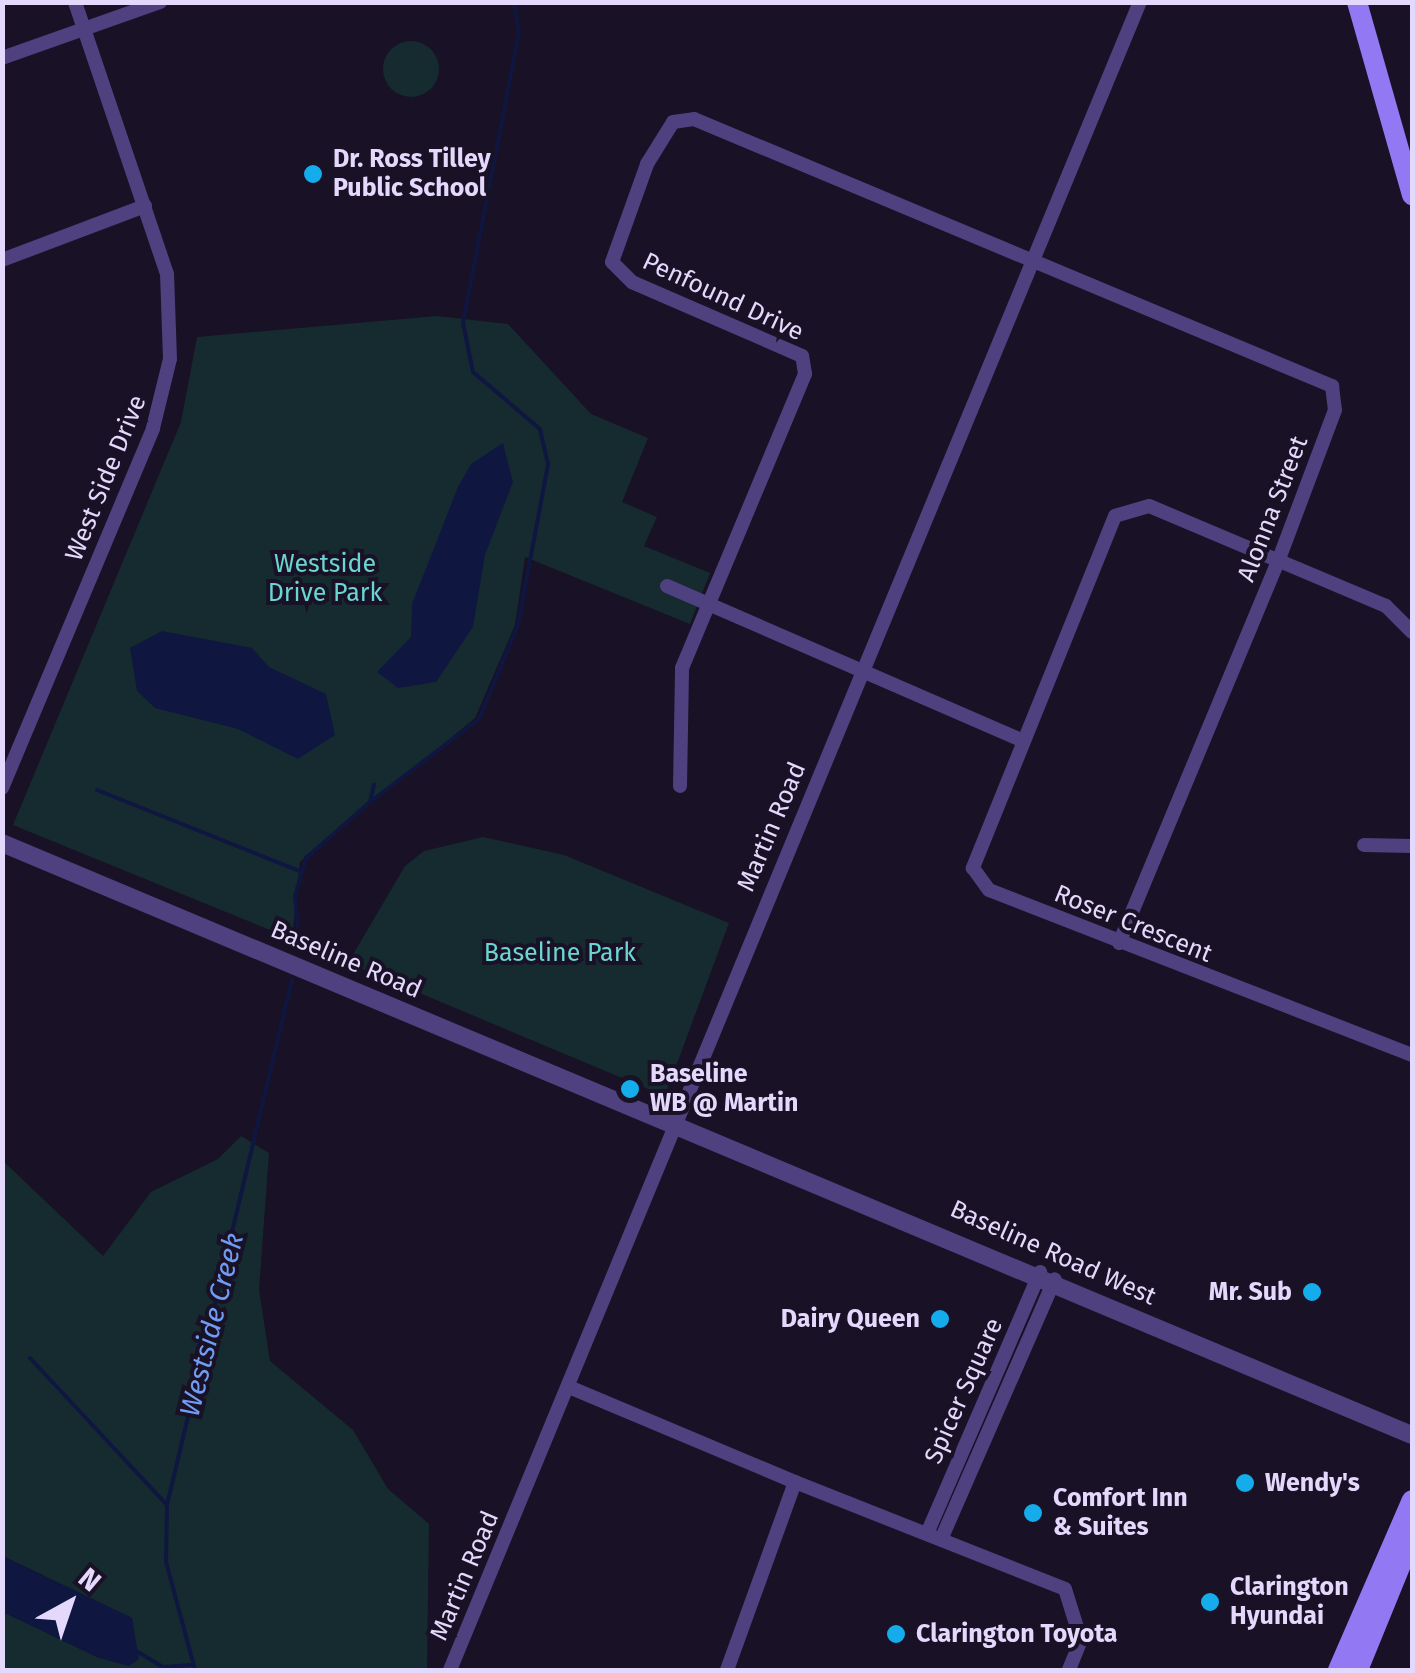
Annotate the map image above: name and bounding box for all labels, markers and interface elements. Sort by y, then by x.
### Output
place label: Dr. Ross Tilley Public School [333,145,491,204]
marker: Dr. Ross Tilley Public School [302,163,324,185]
street label: Penfound Drive [638,247,808,347]
street label: West Side Drive [59,391,153,565]
street label: Alonna Street [1231,432,1315,586]
park label: Westside Drive Park [268,550,382,609]
street label: Martin Road [731,758,813,896]
street label: Roser Crescent [1050,879,1216,969]
street label: Baseline Road [266,915,426,1005]
park label: Baseline Park [484,938,636,968]
place label: Baseline WB @ Martin [650,1060,798,1119]
marker: Baseline WB @ Martin [619,1078,641,1100]
street label: Baseline Road West [945,1194,1161,1312]
water label: Westside Creek [173,1230,251,1420]
place label: Mr. Sub [1209,1277,1292,1307]
marker: Mr. Sub [1301,1281,1323,1303]
place label: Dairy Queen [781,1304,920,1334]
marker: Dairy Queen [929,1308,951,1330]
street label: Spicer Square [919,1314,1009,1468]
place label: Wendy's [1265,1468,1360,1498]
marker: Wendy's [1234,1472,1256,1494]
place label: Comfort Inn & Suites [1053,1484,1188,1543]
marker: Comfort Inn & Suites [1022,1502,1044,1524]
street label: Martin Road [424,1507,506,1645]
north arrow [20,1553,120,1653]
text: N [72,1561,107,1598]
place label: Clarington Hyundai [1230,1573,1349,1632]
marker: Clarington Hyundai [1199,1591,1221,1613]
place label: Clarington Toyota [916,1619,1117,1649]
marker: Clarington Toyota [885,1623,907,1645]

